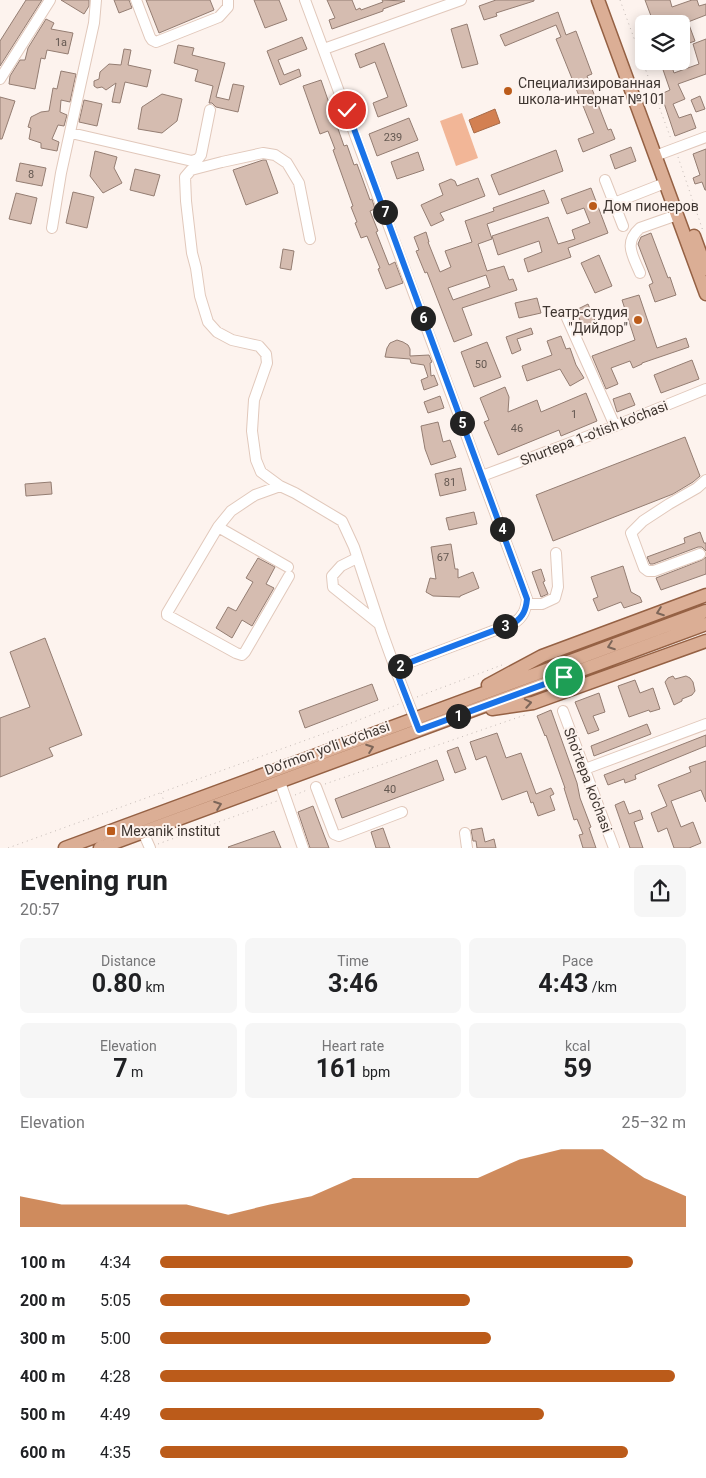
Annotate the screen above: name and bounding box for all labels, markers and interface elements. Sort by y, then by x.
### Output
map controls [635,15,690,70]
button: layers [635,15,690,70]
house number: 1a [55,36,67,49]
place label: Специализированная школа-интернат №101 [518,75,666,107]
marker: Специализированная школа-интернат №101 [502,85,514,97]
pin [326,89,368,131]
icon: check [333,96,361,124]
house number: 239 [384,131,402,144]
house number: 8 [28,168,34,181]
place label: Дом пионеров [603,198,699,214]
pin: 7 [372,200,398,224]
marker: Дом пионеров [587,200,599,212]
text: 7 [381,204,390,220]
place label: Театр-студия "Дийдор" [542,304,628,336]
pin: 6 [410,306,436,330]
text: 6 [419,310,428,326]
marker: Театр-студия "Дийдор" [632,314,644,326]
house number: 50 [475,358,487,371]
street label: Shurtepa 1-o'tish ko'chasi [518,397,670,469]
house number: 1 [571,408,577,421]
pin: 5 [450,410,474,436]
text: 5 [458,415,467,431]
house number: 46 [511,422,523,435]
house number: 81 [444,476,456,489]
pin: 4 [490,516,514,542]
text: 4 [498,521,507,537]
house number: 67 [437,551,449,564]
one-way arrow [656,606,665,616]
pin: 3 [492,614,518,638]
text: 3 [501,618,510,634]
one-way arrow [607,640,616,650]
pin: 2 [388,654,412,678]
pin [543,656,585,698]
text: 2 [396,658,405,674]
icon: arrive [550,663,578,691]
one-way arrow [523,699,532,709]
pin: 1 [446,704,470,728]
text: 1 [454,708,463,724]
street label: Do‘rmon yo‘li ko‘chasi [262,718,392,778]
street label: Sho'rtepa ko'chasi [561,725,615,835]
one-way arrow [365,744,374,754]
house number: 40 [384,783,396,796]
one-way arrow [213,801,221,811]
place label: Mexanik institut [121,823,221,839]
marker: Mexanik institut [105,825,117,837]
text: Evening run [20,864,168,897]
button: share [634,865,686,917]
text: 20:57 [20,900,60,919]
text: Distance [101,953,156,969]
text: Time [337,953,369,969]
text: Pace [562,953,593,969]
text: 0.80 [92,969,142,998]
text: 3:46 [328,969,378,998]
text: 4:43 [538,969,588,998]
text: km [142,979,165,995]
text: /km [588,979,617,995]
text: Elevation [100,1038,157,1054]
text: Heart rate [322,1038,384,1054]
text: kcal [565,1038,590,1054]
text: 7 [113,1054,128,1083]
text: 161 [316,1054,359,1083]
text: 59 [563,1054,592,1083]
text: m [128,1064,143,1080]
text: bpm [359,1064,390,1080]
text: Elevation [20,1113,85,1132]
text: 25–32 m [622,1113,686,1132]
text: 100 m [20,1253,65,1272]
text: 4:34 [100,1253,131,1272]
text: 200 m [20,1291,65,1310]
text: 5:05 [100,1291,131,1310]
text: 300 m [20,1329,65,1348]
text: 5:00 [100,1329,131,1348]
text: 400 m [20,1367,65,1386]
text: 4:28 [100,1367,131,1386]
text: 500 m [20,1405,65,1424]
text: 4:49 [100,1405,131,1424]
text: 600 m [20,1443,65,1462]
text: 4:35 [100,1443,131,1462]

